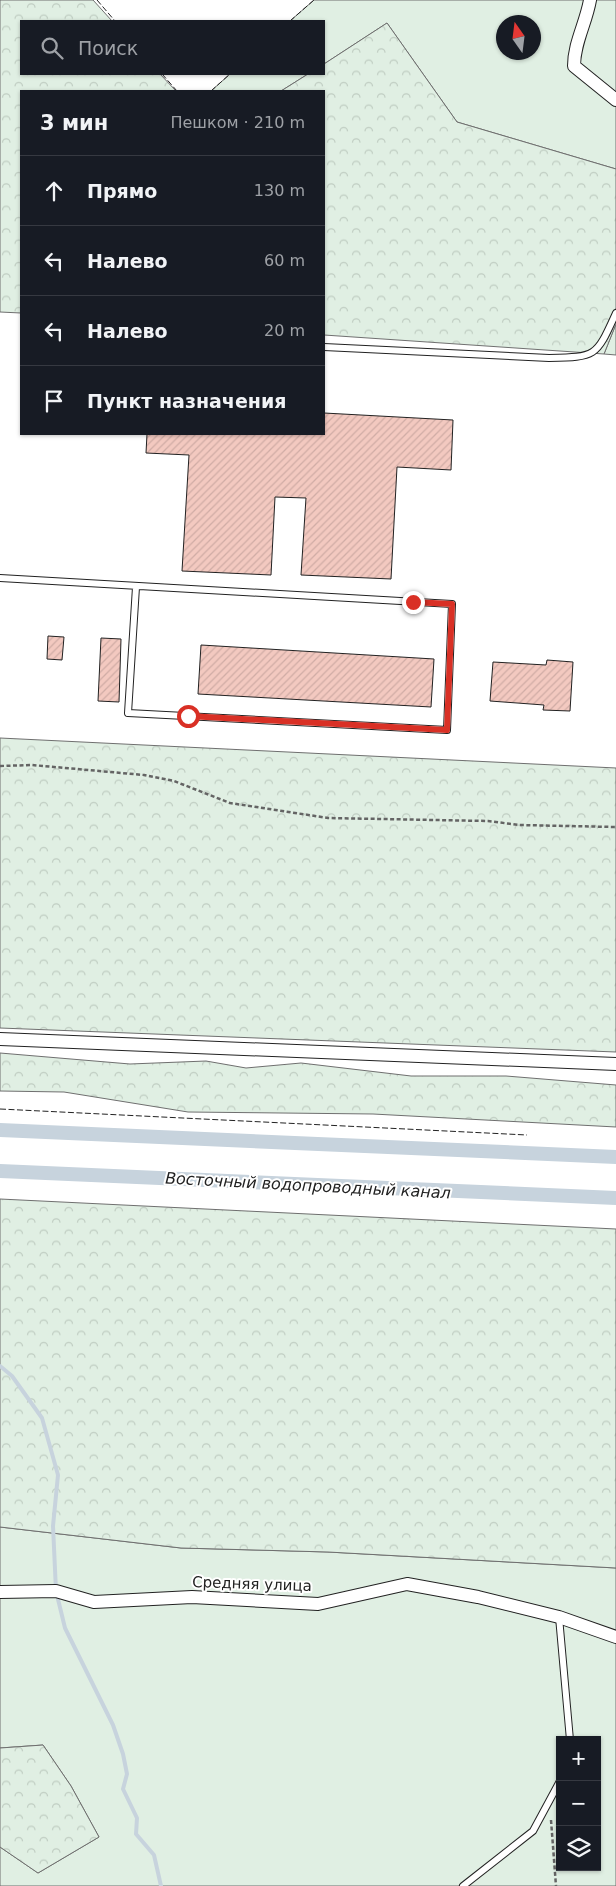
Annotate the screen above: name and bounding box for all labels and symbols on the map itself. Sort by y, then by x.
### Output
north arrow [496,15,541,60]
route end [402,591,425,614]
route start [177,705,200,728]
water label: Восточный водопроводный канал [165,1169,451,1202]
street label: Средняя улица [192,1573,312,1595]

